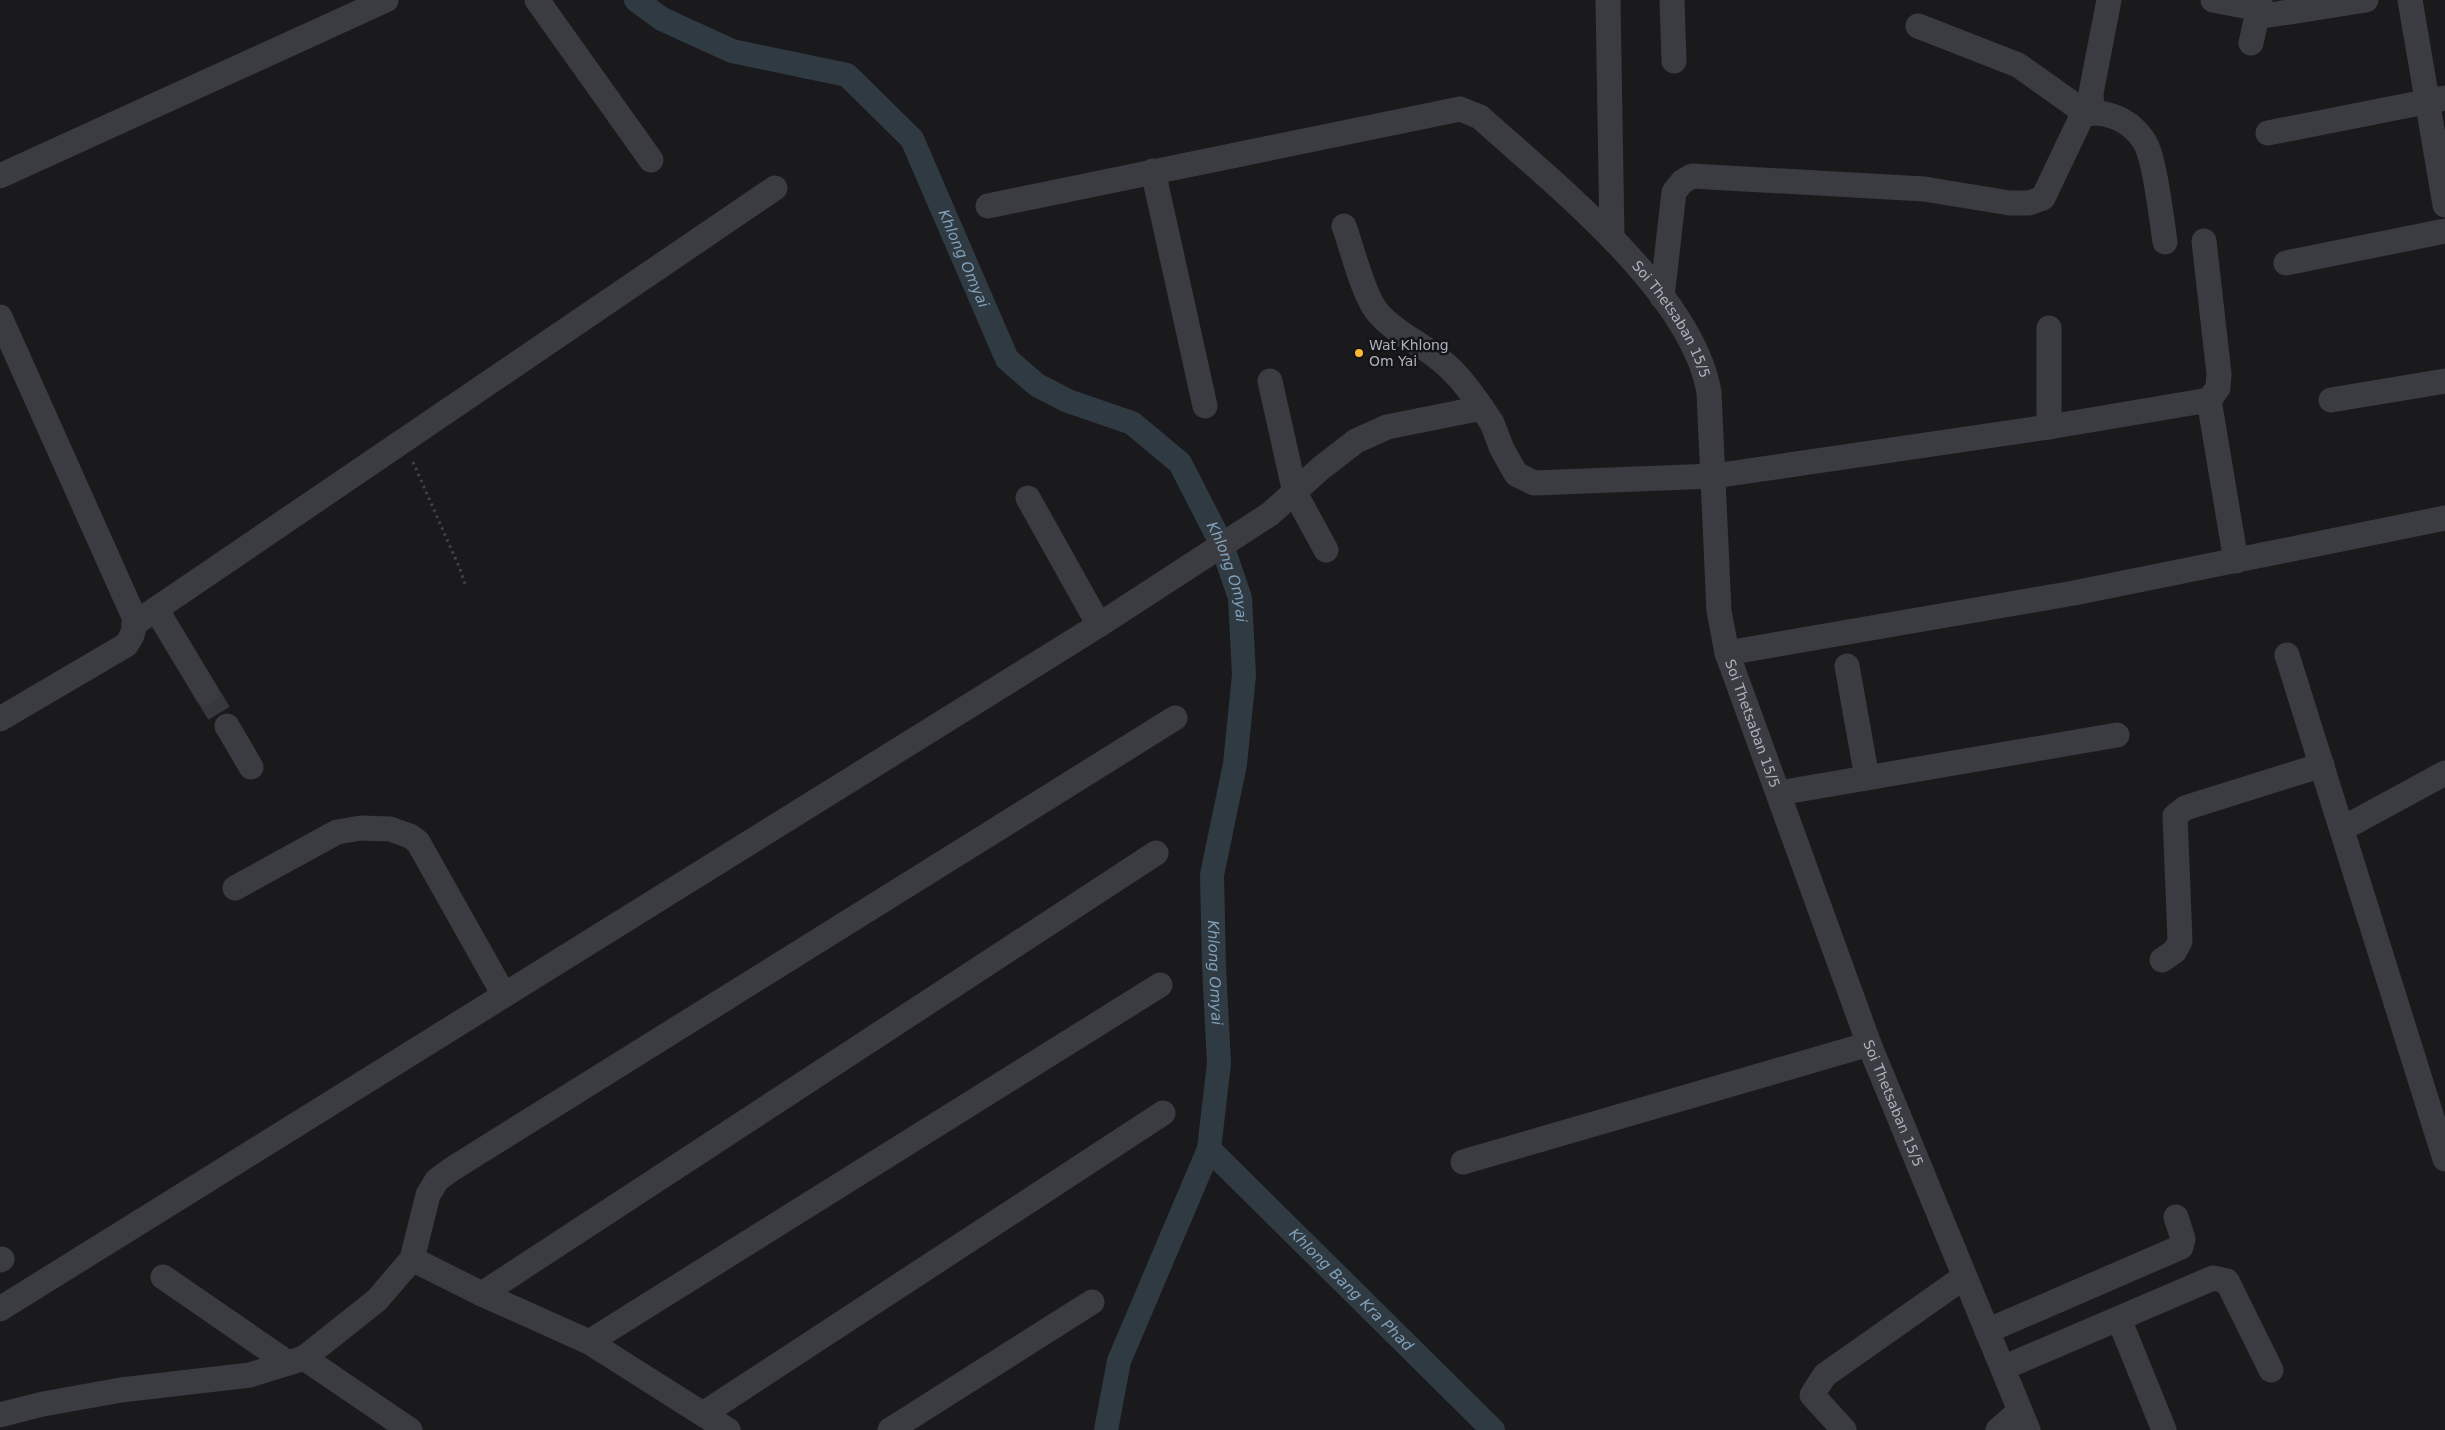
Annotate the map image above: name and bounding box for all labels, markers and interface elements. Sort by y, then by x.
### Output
water label: Khlong Omyai [934,207,993,311]
street label: Soi Thetsaban 15/5 [1629,258,1713,380]
place label: Wat Khlong Om Yai [1369,337,1449,369]
marker: Wat Khlong Om Yai [1353,347,1365,359]
water label: Khlong Omyai [1203,519,1250,624]
street label: Soi Thetsaban 15/5 [1722,657,1783,790]
water label: Khlong Omyai [1204,920,1226,1027]
street label: Soi Thetsaban 15/5 [1860,1037,1927,1169]
water label: Khlong Bang Kra Phad [1285,1224,1417,1355]

